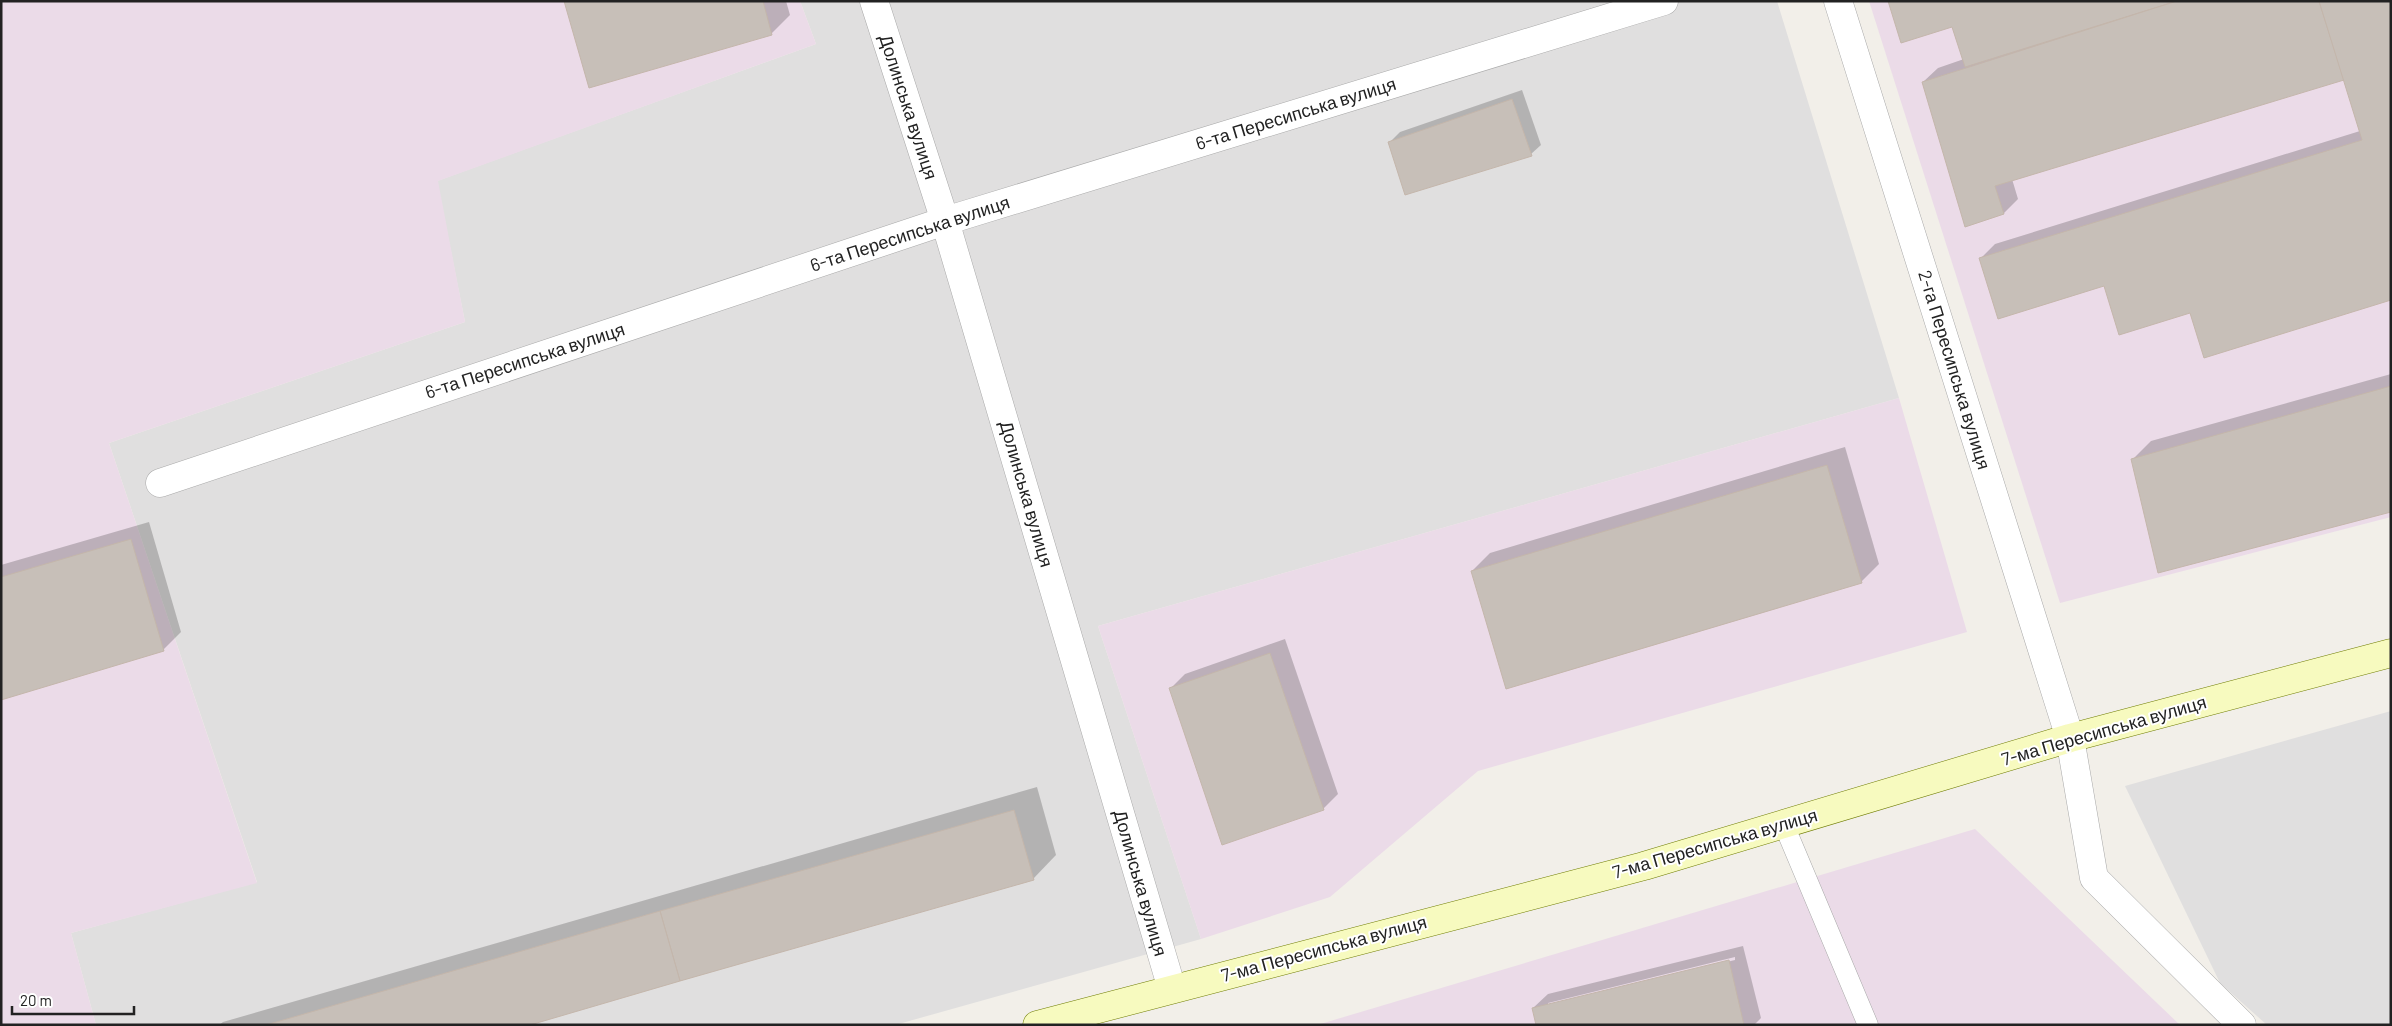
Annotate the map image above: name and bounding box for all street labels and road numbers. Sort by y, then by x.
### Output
street label: Долинська вулиця [875,31,943,182]
street label: 6-та Пересипська вулиця [1193,72,1399,154]
street label: 6-та Пересипська вулиця [807,190,1012,276]
street label: 2-га Пересипська вулиця [1914,268,1996,472]
street label: 6-та Пересипська вулиця [422,317,627,403]
street label: Долинська вулиця [996,418,1058,569]
street label: 7-ма Пересипська вулиця [1999,690,2209,770]
street label: 7-ма Пересипська вулиця [1610,803,1820,883]
street label: Долинська вулиця [1110,807,1172,958]
street label: 7-ма Пересипська вулиця [1218,910,1429,986]

